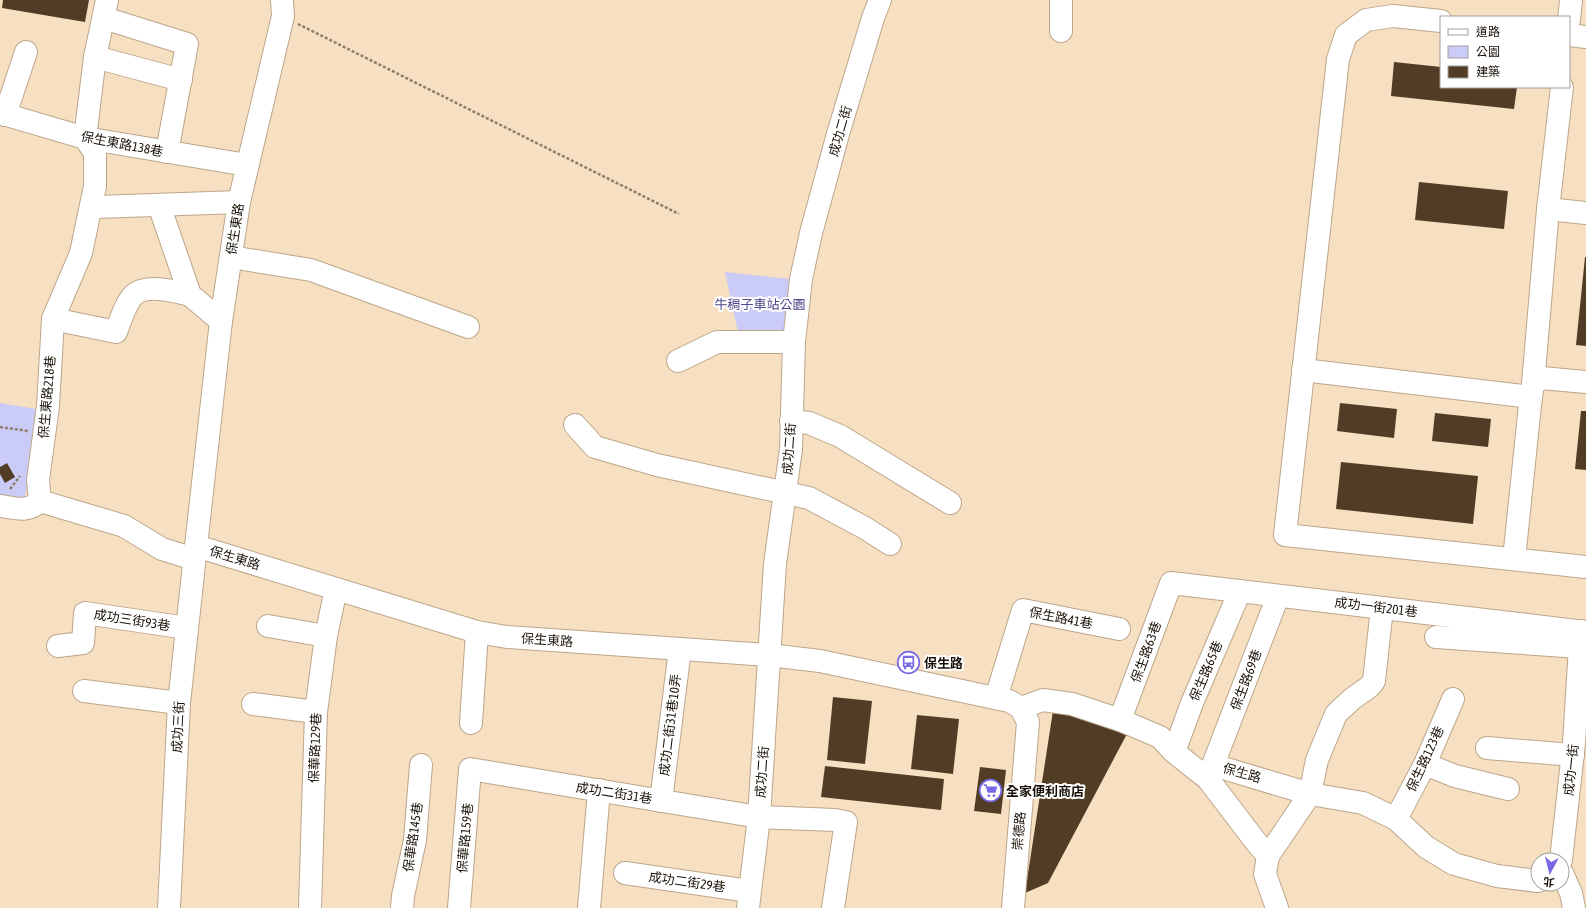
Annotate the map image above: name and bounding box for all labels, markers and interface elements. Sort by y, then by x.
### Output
legend [1440,16,1570,88]
text: 道路 [1476,25,1500,39]
text: 公園 [1476,45,1500,59]
text: 建築 [1476,65,1500,79]
street label: 成功二街 [826,104,854,158]
street label: 保生東路138巷 [80,129,164,159]
street label: 保生東路 [224,202,246,256]
park label: 牛稠子車站公園 [714,297,806,312]
street label: 保生東路218巷 [36,355,58,439]
street label: 成功二街 [780,423,798,475]
street label: 保生東路 [208,543,262,573]
street label: 成功一街201巷 [1334,594,1418,620]
street label: 保生路41巷 [1028,605,1094,631]
street label: 成功三街93巷 [93,607,171,633]
street label: 保生路63巷 [1128,619,1164,685]
street label: 保生東路 [521,631,573,649]
street label: 保生路65巷 [1187,639,1225,703]
street label: 保生路69巷 [1227,647,1265,713]
bus stop icon: 保生路 [895,650,921,676]
place label: 保生路 [924,656,963,671]
street label: 成功二街31巷10弄 [656,673,684,777]
street label: 成功三街 [169,701,187,753]
street label: 保華路129巷 [306,713,324,783]
street label: 保生路123巷 [1403,724,1447,794]
street label: 成功一街 [1561,743,1581,797]
street label: 成功二街 [753,746,771,798]
street label: 保生路 [1221,760,1263,786]
supermarket icon: 全家便利商店 [977,778,1003,804]
street label: 成功二街31巷 [575,780,653,806]
place label: 全家便利商店 [1006,784,1084,799]
street label: 保華路145巷 [401,801,425,873]
street label: 保華路159巷 [454,802,476,874]
street label: 崇德路 [1010,811,1028,851]
north arrow [1530,852,1570,892]
street label: 成功二街29巷 [648,869,726,895]
text: 北 [1543,875,1555,889]

